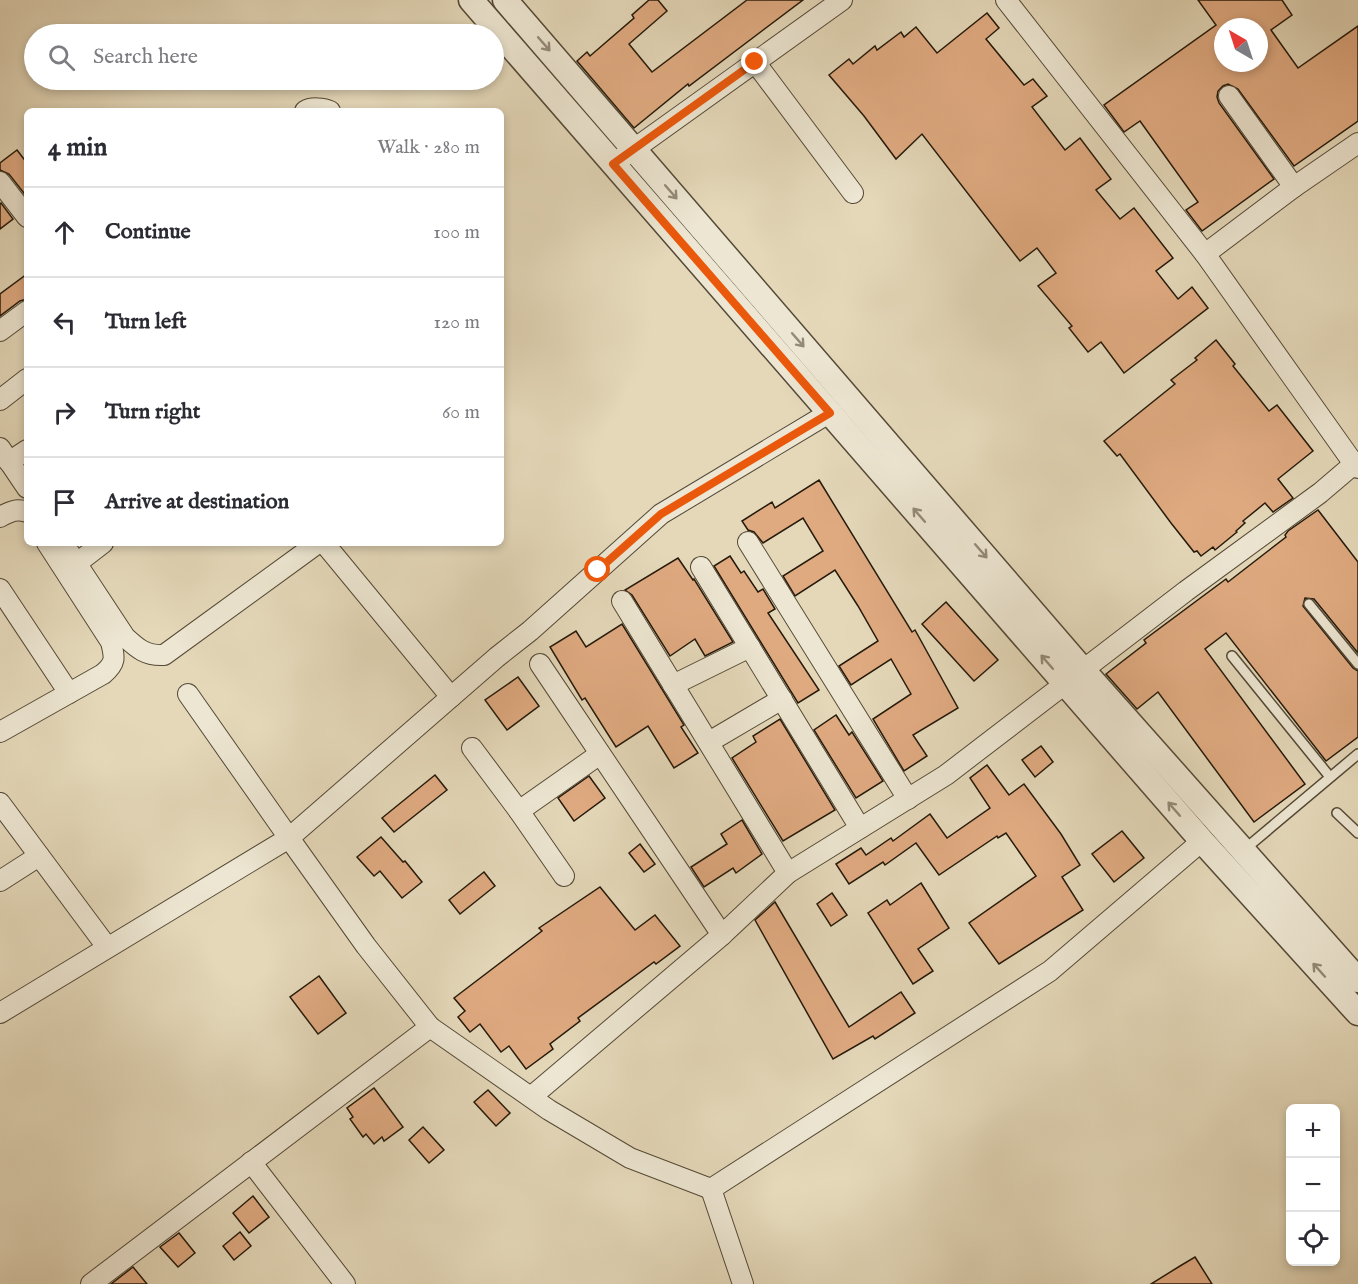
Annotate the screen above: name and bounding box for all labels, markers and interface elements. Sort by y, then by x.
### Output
north arrow [1214,18,1268,72]
search box [24,24,504,90]
one-way arrow [537,36,550,52]
icon: search [45,41,78,74]
text: Search here [93,43,198,71]
route end [741,48,767,74]
text: 4 min [48,131,107,164]
text: Walk · 280 m [377,135,480,160]
one-way arrow [664,184,678,199]
icon: ahead [48,216,81,249]
text: Continue [105,218,191,246]
text: 100 m [433,220,480,245]
icon: left [48,306,81,339]
text: Turn left [105,308,187,336]
text: 120 m [434,310,480,335]
one-way arrow [791,332,805,347]
icon: right [48,396,81,429]
text: Turn right [105,398,200,426]
text: 60 m [442,400,480,425]
icon: arrive [48,486,81,519]
text: Arrive at destination [105,488,289,516]
one-way arrow [912,508,926,523]
one-way arrow [974,543,987,559]
route start [584,556,610,582]
one-way arrow [1040,655,1054,670]
one-way arrow [1168,801,1181,817]
one-way arrow [1312,963,1326,978]
map controls [1286,1104,1340,1266]
button: + [1286,1104,1340,1158]
button: − [1286,1158,1340,1212]
button: locate [1286,1212,1340,1266]

